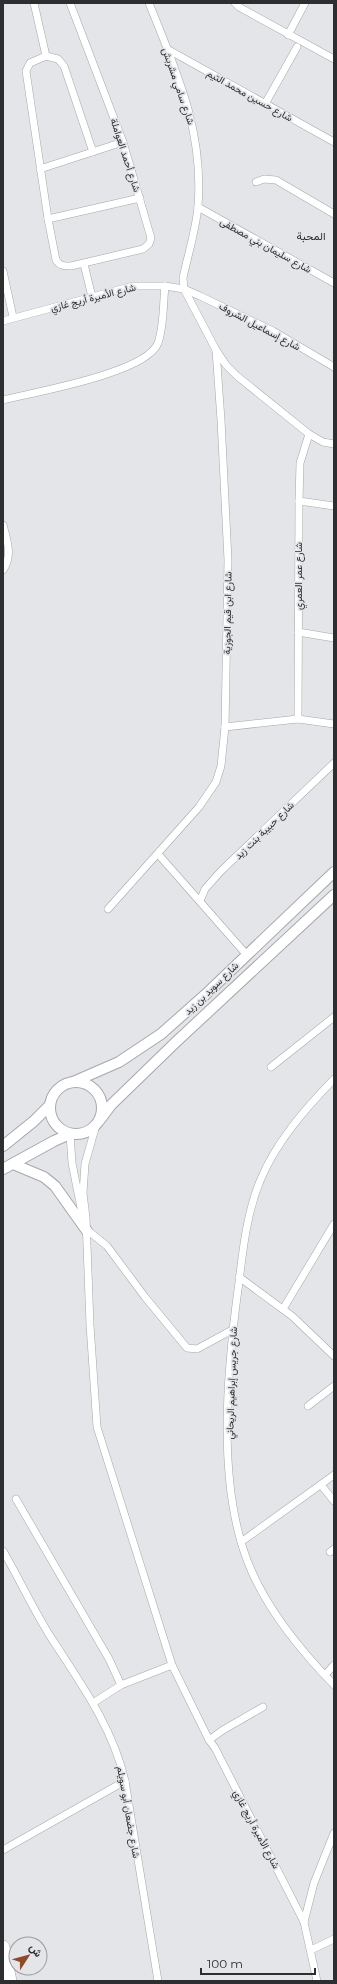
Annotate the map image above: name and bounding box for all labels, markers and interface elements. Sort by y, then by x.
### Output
street label: شارع سامي مشربش [157,46,198,127]
street label: شارع حسين محمد التيم [205,66,295,125]
street label: شارع أحمد العواملة [107,117,144,194]
street label: شارع سليمان بني مصطفى [217,215,314,278]
district label: المحبة [296,229,326,243]
street label: شارع الأميرة أريج غازي [49,281,138,316]
street label: شارع إسماعيل الشروف [217,300,303,353]
street label: شارع عمر العمري [292,542,307,610]
street label: شارع ابن قيم الجوزية [220,571,235,655]
street label: شارع حبيبة بنت زيد [232,799,297,862]
street label: شارع سويد بن زيد [181,959,241,1018]
street label: شارع جريس إبراهيم الريحاني [223,1326,242,1440]
street label: شارع جضعان أبو سويلم [114,1765,143,1859]
street label: شارع الأميرة أريج غازي [228,1788,283,1872]
north arrow [8,1936,48,1976]
text: ش [27,1941,46,1960]
scale bar [201,1950,315,1976]
text: 100 m [207,1956,243,1971]

